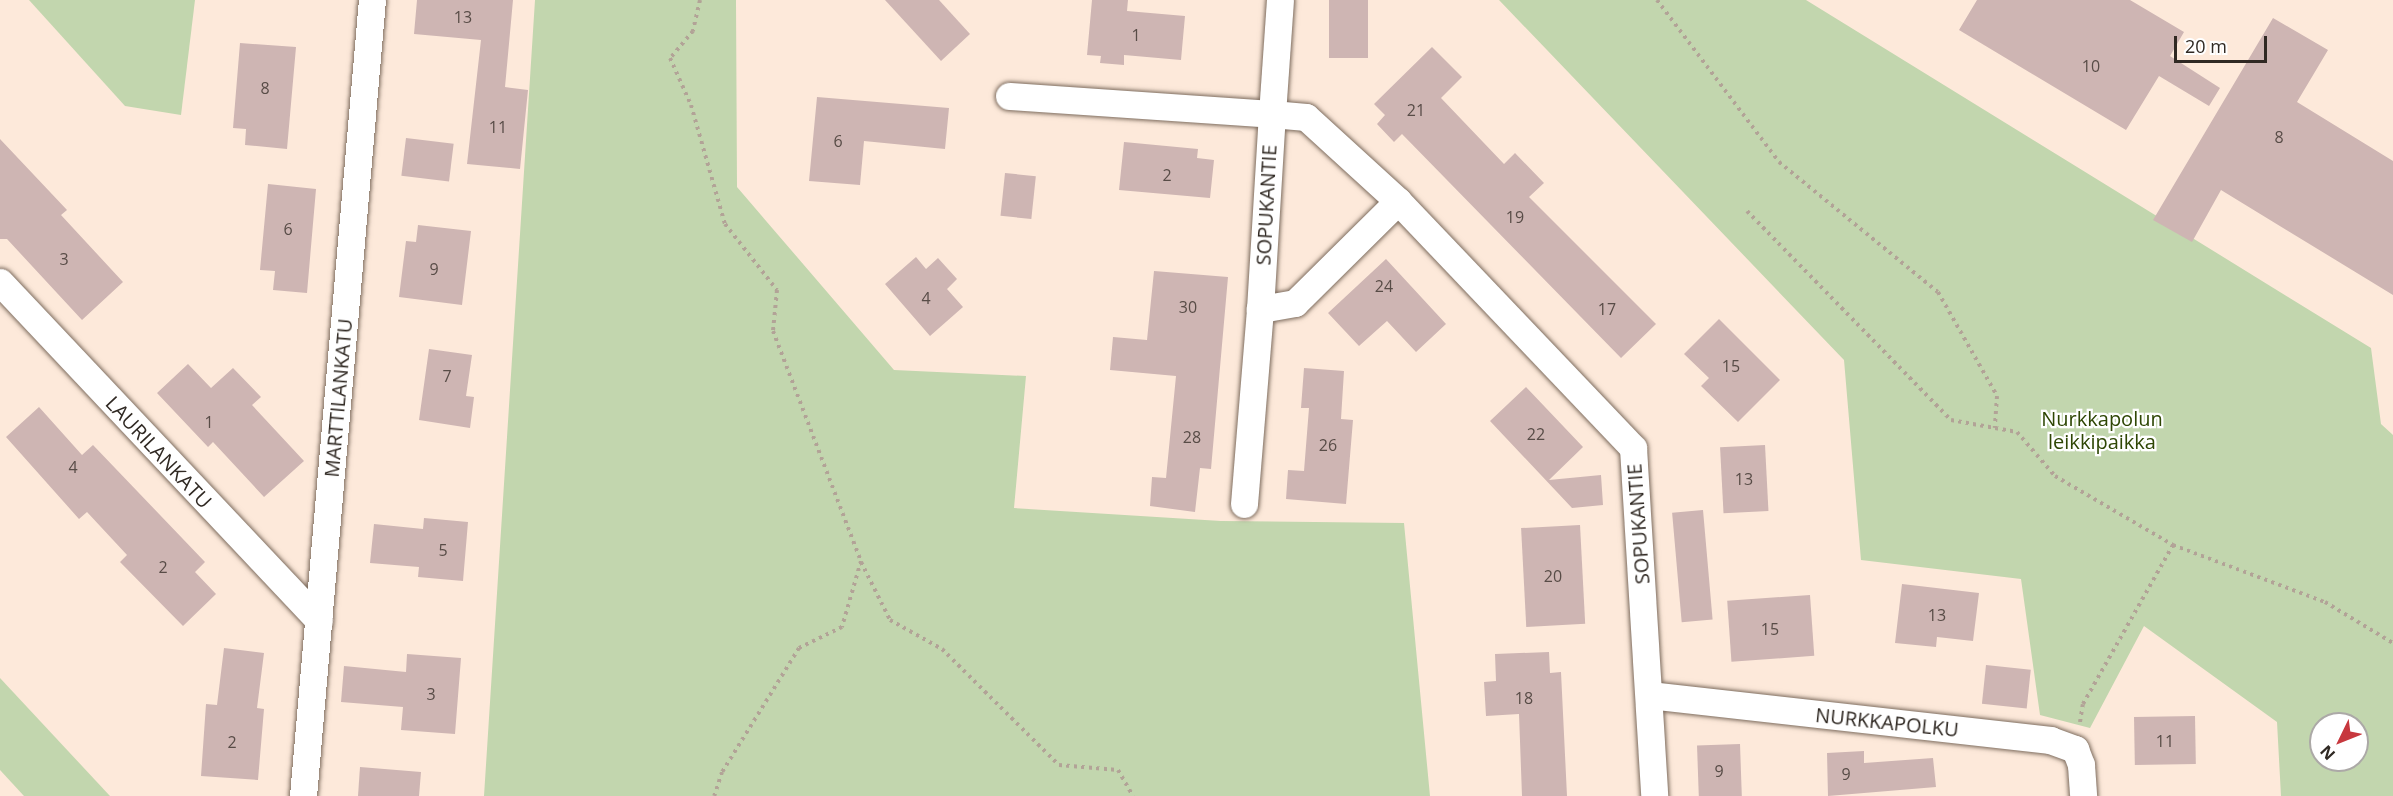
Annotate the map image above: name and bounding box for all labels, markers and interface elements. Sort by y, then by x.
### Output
house number: 13 [454,7,472,27]
scale bar [2177,24,2270,62]
house number: 1 [1131,25,1141,45]
text: 20 m [2185,34,2227,58]
house number: 10 [2082,56,2100,76]
house number: 8 [260,78,270,98]
house number: 21 [1407,100,1425,120]
house number: 11 [489,117,507,137]
house number: 8 [2274,127,2284,147]
house number: 6 [833,131,843,151]
street label: SOPUKANTIE [1251,144,1281,266]
house number: 2 [1162,165,1172,185]
house number: 19 [1506,207,1524,227]
house number: 6 [283,219,293,239]
house number: 3 [59,249,69,269]
house number: 9 [429,259,439,279]
house number: 24 [1375,276,1393,296]
house number: 4 [921,288,931,308]
house number: 30 [1179,297,1197,317]
house number: 17 [1598,299,1616,319]
street label: MARTTILANKATU [319,318,357,478]
house number: 15 [1722,356,1740,376]
house number: 7 [442,366,452,386]
street label: LAURILANKATU [101,391,217,513]
park label: Nurkkapolun leikkipaikka [2041,407,2163,454]
house number: 1 [204,412,214,432]
house number: 22 [1527,424,1545,444]
house number: 28 [1183,427,1201,447]
house number: 26 [1319,435,1337,455]
house number: 4 [68,457,78,477]
street label: SOPUKANTIE [1622,463,1654,585]
house number: 13 [1735,469,1753,489]
house number: 5 [438,540,448,560]
house number: 2 [158,557,168,577]
house number: 20 [1544,566,1562,586]
house number: 13 [1928,605,1946,625]
house number: 15 [1761,619,1779,639]
house number: 3 [426,684,436,704]
house number: 18 [1515,688,1533,708]
street label: NURKKAPOLKU [1814,703,1960,741]
north arrow [2309,712,2369,772]
house number: 11 [2156,731,2174,751]
house number: 2 [227,732,237,752]
text: N [2315,741,2340,765]
house number: 9 [1714,761,1724,781]
house number: 9 [1841,764,1851,784]

